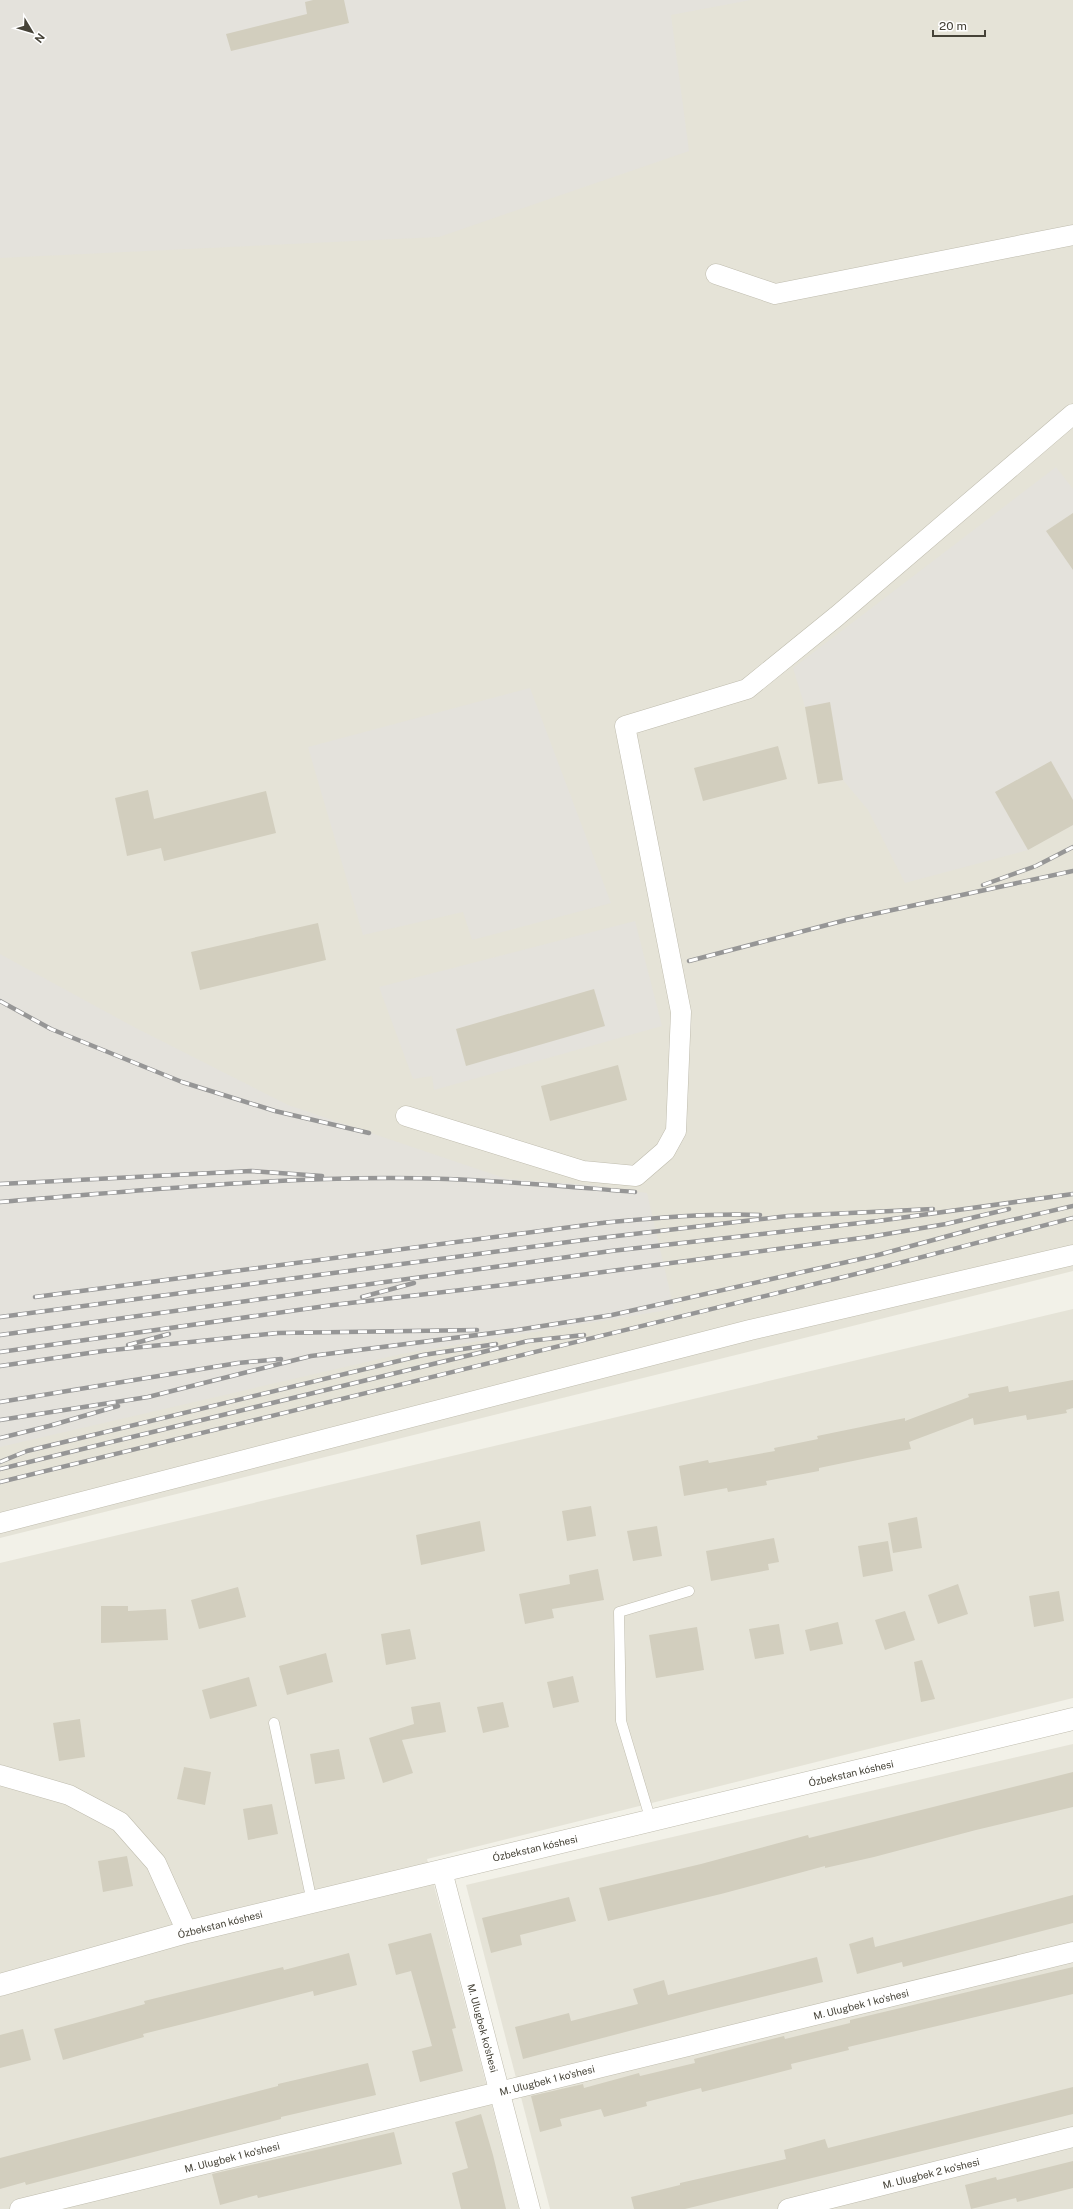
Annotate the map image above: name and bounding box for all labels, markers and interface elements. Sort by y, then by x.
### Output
north arrow [12,12,52,52]
scale bar [933,12,985,38]
text: 20 m [939,19,967,33]
text: N [33,31,47,45]
street label: Ózbekstan kóshesi [807,1757,895,1789]
street label: Ózbekstan kóshesi [491,1832,579,1864]
street label: Ózbekstan kóshesi [176,1908,264,1940]
street label: M. Ulugbek ko'shesi [465,1982,501,2074]
street label: M. Ulugbek 1 ko'shesi [812,1986,910,2022]
street label: M. Ulugbek 1 ko'shesi [498,2062,596,2098]
street label: M. Ulugbek 1 ko'shesi [183,2139,281,2175]
street label: M. Ulugbek 2 ko'shesi [881,2155,981,2191]

